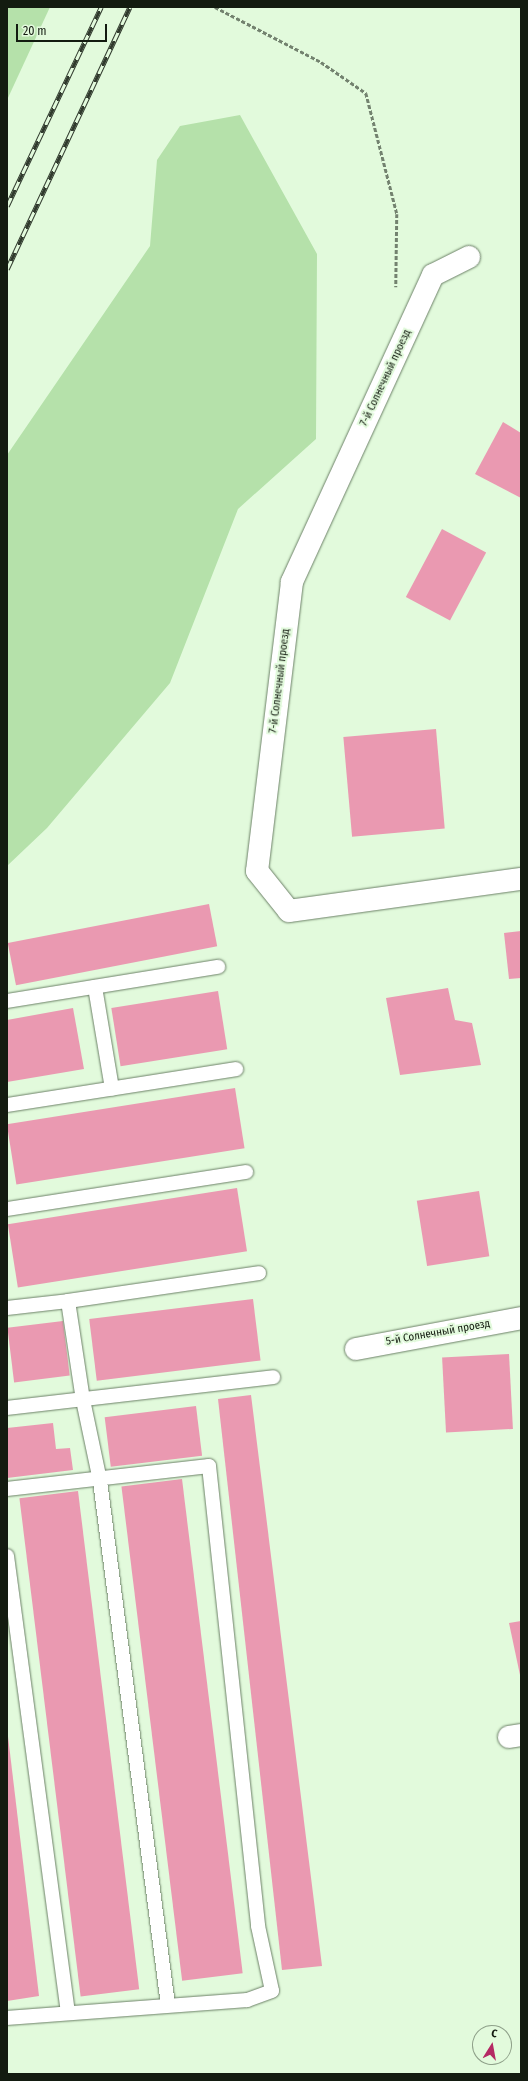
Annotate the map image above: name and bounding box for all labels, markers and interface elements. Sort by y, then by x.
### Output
scale bar [18,16,109,42]
text: 20 m [23,24,47,38]
street label: 7-й Солнечный проезд [358,328,414,428]
street label: 7-й Солнечный проезд [267,628,293,734]
street label: 5-й Солнечный проезд [385,1317,491,1349]
north arrow [472,2025,512,2065]
text: С [490,2027,498,2041]

